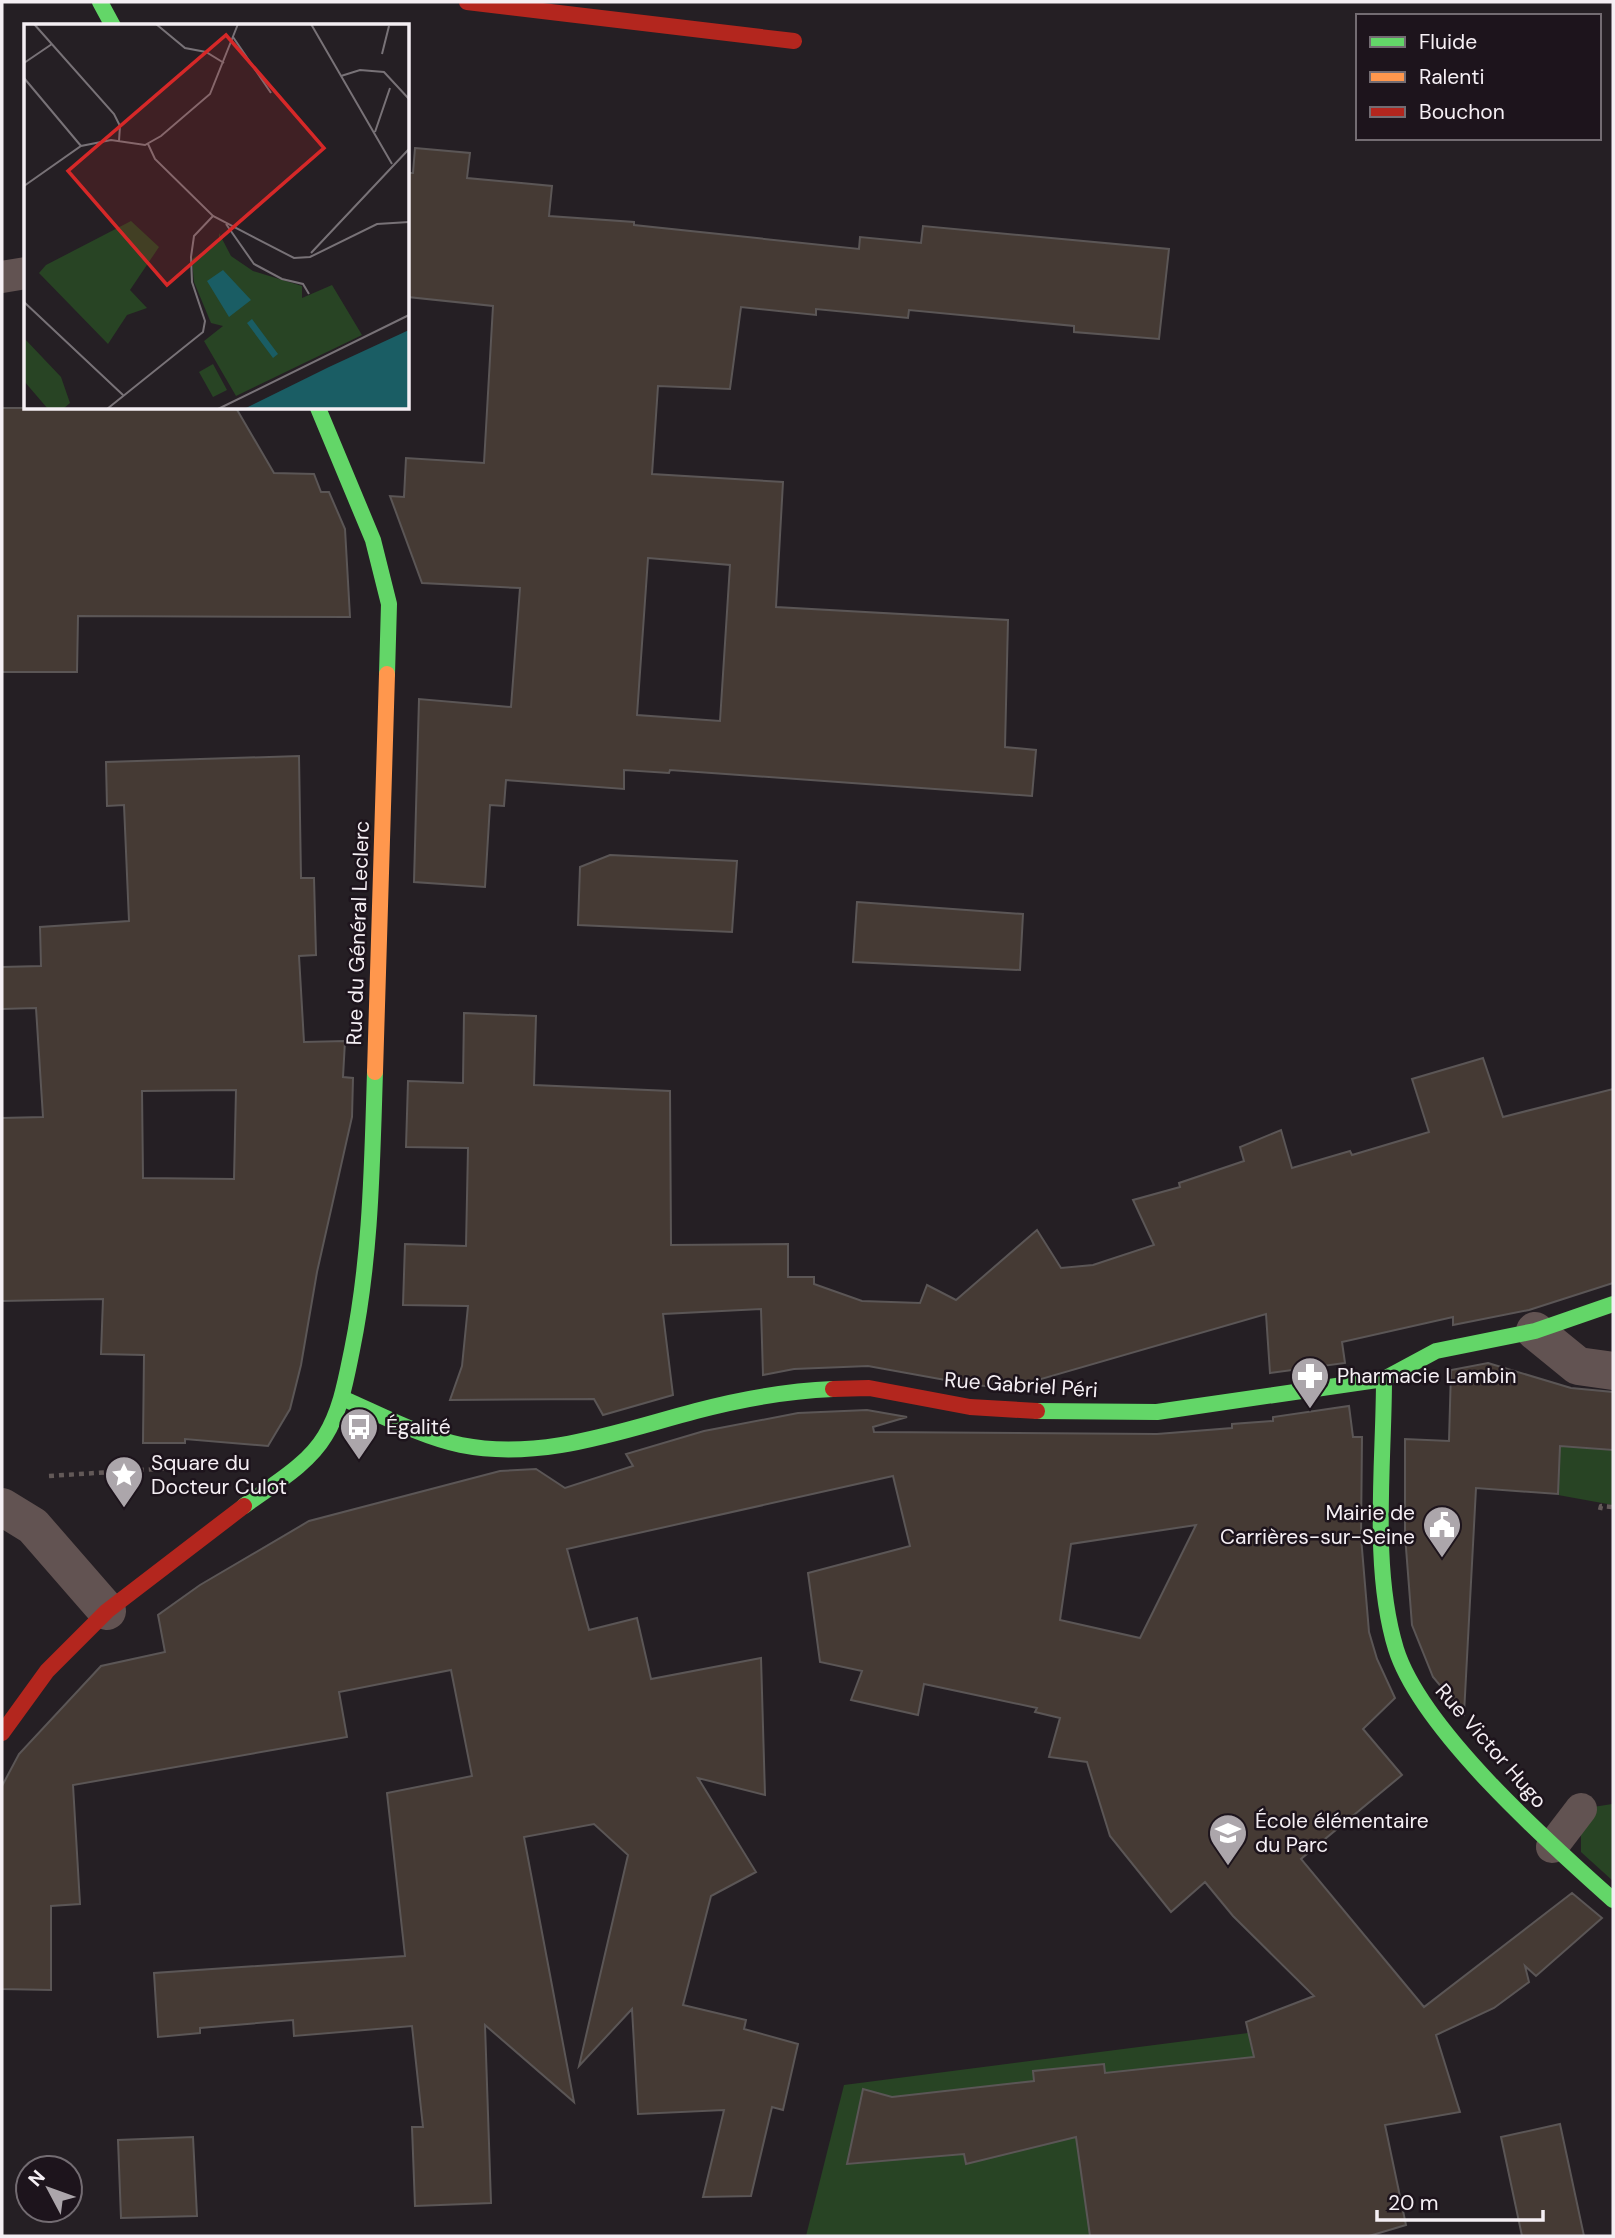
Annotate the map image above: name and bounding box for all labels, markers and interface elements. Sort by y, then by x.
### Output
legend [1356,14,1601,140]
inset map [24,24,410,410]
text: Fluide [1419,28,1477,56]
text: Ralenti [1419,63,1485,91]
text: Bouchon [1419,98,1505,126]
street label: Rue du Général Leclerc [340,820,376,1046]
pharmacy icon: Pharmacie Lambin [1289,1355,1331,1410]
place label: Pharmacie Lambin [1337,1362,1517,1390]
street label: Rue Gabriel Péri [943,1366,1099,1404]
bus stop icon: Égalité [338,1406,380,1461]
place label: Égalité [386,1413,451,1441]
place label: Square du Docteur Culot [151,1449,287,1501]
place icon: Square du Docteur Culot [103,1454,145,1509]
place label: Mairie de Carrières-sur-Seine [1220,1499,1415,1551]
public building icon: Mairie de Carrières-sur-Seine [1421,1504,1463,1559]
street label: Rue Victor Hugo [1429,1678,1553,1814]
place label: École élémentaire du Parc [1255,1807,1429,1859]
school or university icon: École élémentaire du Parc [1207,1812,1249,1867]
north arrow [14,2154,84,2224]
text: N [23,2165,51,2192]
scale bar [1377,2178,1543,2222]
text: 20 m [1388,2189,1439,2217]

